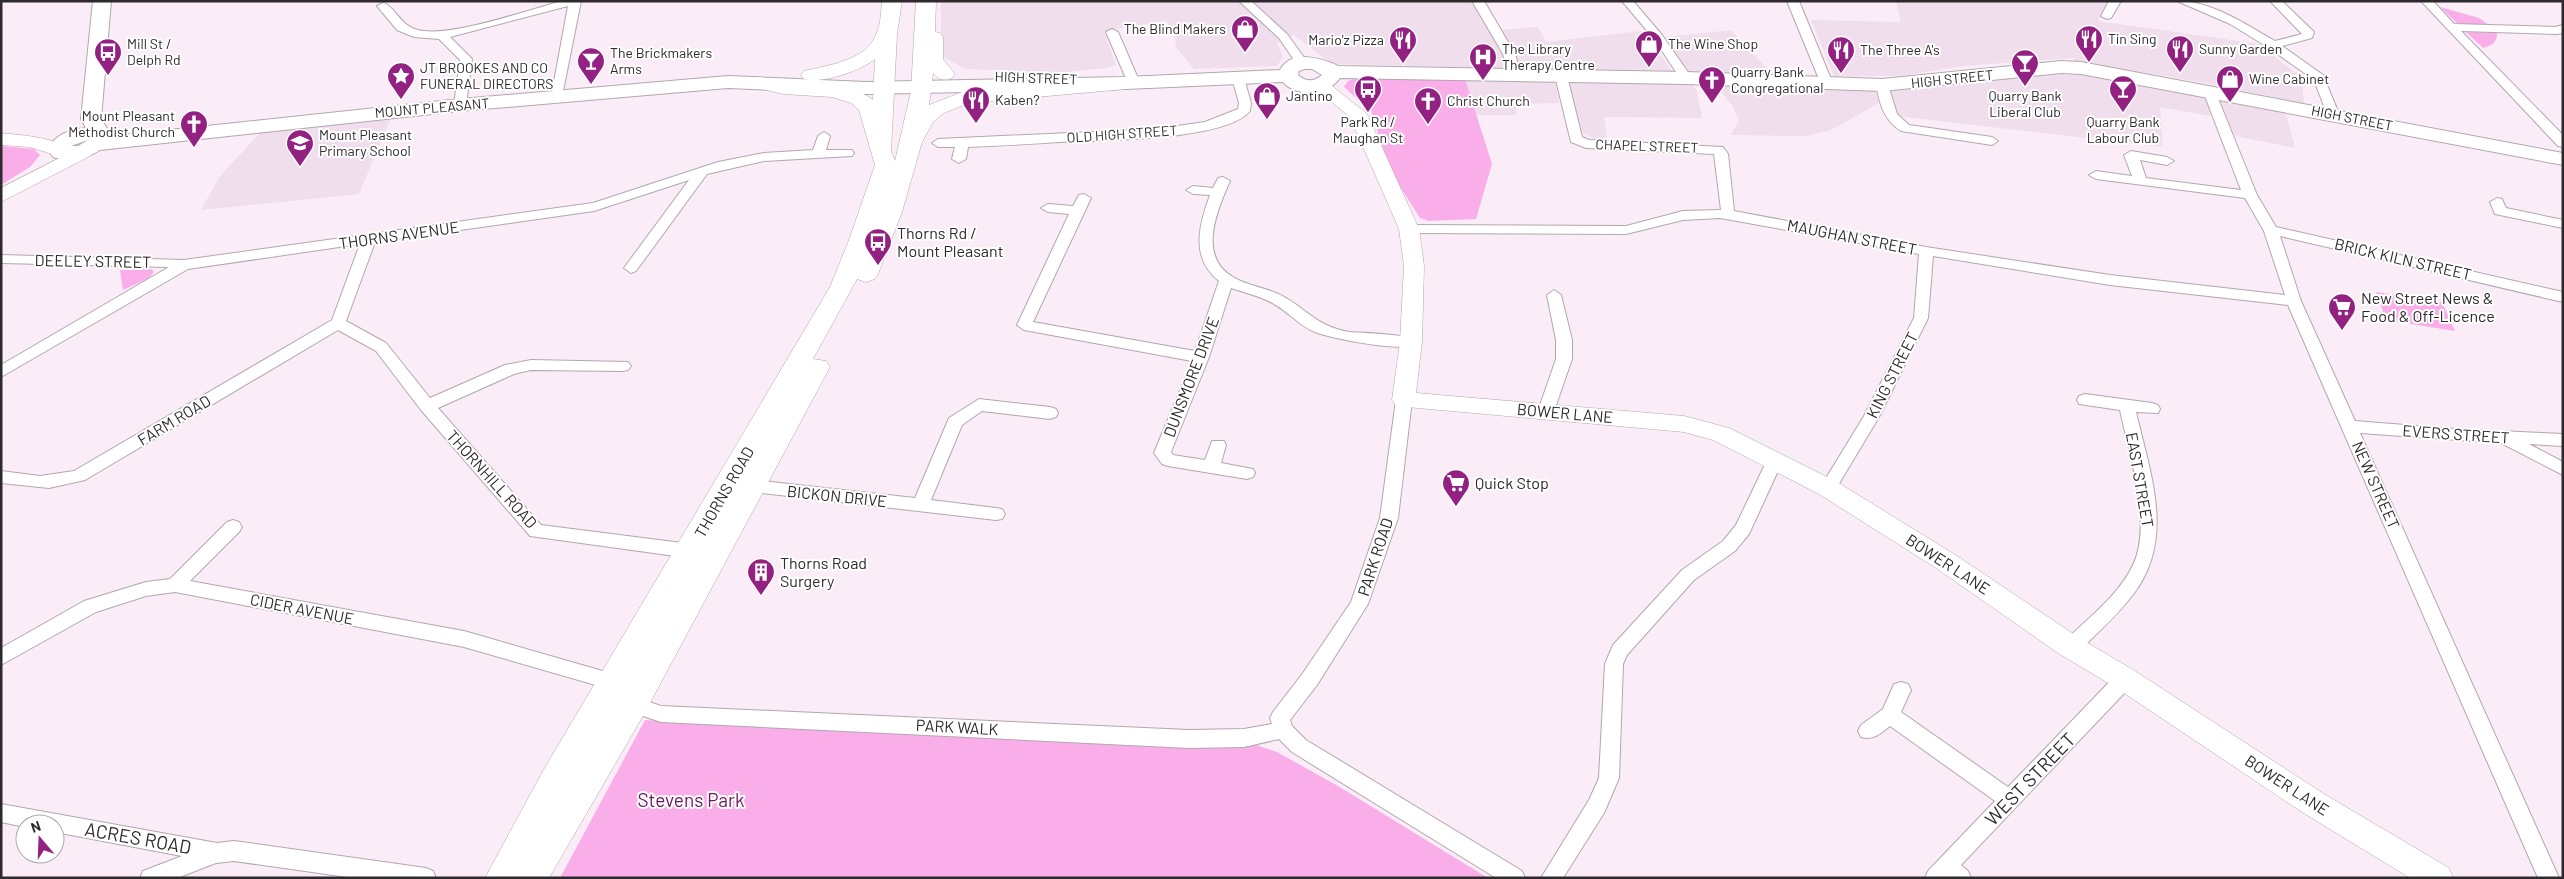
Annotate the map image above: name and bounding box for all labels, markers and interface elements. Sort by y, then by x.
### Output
shop icon: The Blind Makers [1230,14,1260,53]
place label: The Blind Makers [1124,20,1226,37]
restaurant icon: Tin Sing [2074,24,2104,63]
restaurant icon: Mario'z Pizza [1388,25,1418,64]
shop icon: The Wine Shop [1634,29,1664,68]
place label: Tin Sing [2108,30,2156,47]
place label: Mario'z Pizza [1308,31,1384,48]
restaurant icon: Sunny Garden [2165,34,2195,73]
place label: Mill St / Delph Rd [127,35,181,68]
place label: The Wine Shop [1668,35,1758,52]
restaurant icon: The Three A's [1826,35,1856,74]
bus stop icon: Mill St / Delph Rd [93,37,123,76]
place label: The Library Therapy Centre [1502,40,1595,73]
place label: Sunny Garden [2199,40,2282,57]
place label: The Three A's [1860,41,1940,58]
hospital icon: The Library Therapy Centre [1468,42,1498,81]
place label: The Brickmakers Arms [610,44,712,77]
bar icon: The Brickmakers Arms [576,46,606,85]
bar icon: Quarry Bank Liberal Club [2010,48,2040,87]
place label: JT BROOKES AND CO FUNERAL DIRECTORS [420,59,554,92]
place icon: JT BROOKES AND CO FUNERAL DIRECTORS [386,61,416,100]
place label: Quarry Bank Congregational [1731,63,1823,96]
shop icon: Wine Cabinet [2215,64,2245,103]
church icon: Quarry Bank Congregational [1697,65,1727,104]
street label: HIGH STREET [1910,66,1994,91]
street label: HIGH STREET [994,68,1078,87]
place label: Wine Cabinet [2249,70,2329,87]
bus stop icon: Park Rd / Maughan St [1353,74,1383,113]
bar icon: Quarry Bank Labour Club [2108,74,2138,113]
shop icon: Jantino [1252,81,1282,120]
restaurant icon: Kaben? [961,85,991,124]
church icon: Christ Church [1413,86,1443,125]
place label: Jantino [1286,87,1333,104]
place label: Quarry Bank Liberal Club [1989,87,2061,120]
place label: Kaben? [995,91,1040,108]
place label: Christ Church [1447,92,1530,109]
street label: MOUNT PLEASANT [374,94,490,121]
street label: HIGH STREET [2310,101,2394,134]
place label: Mount Pleasant Methodist Church [68,107,175,140]
church icon: Mount Pleasant Methodist Church [179,109,209,148]
place label: Park Rd / Maughan St [1333,113,1403,146]
place label: Quarry Bank Labour Club [2087,113,2159,146]
street label: OLD HIGH STREET [1066,121,1178,146]
place label: Mount Pleasant Primary School [319,126,412,159]
school or university icon: Mount Pleasant Primary School [285,128,315,167]
street label: CHAPEL STREET [1595,135,1699,156]
street label: MAUGHAN STREET [1786,215,1919,258]
street label: THORNS AVENUE [338,217,460,252]
place label: Thorns Rd / Mount Pleasant [897,223,1003,260]
bus stop icon: Thorns Rd / Mount Pleasant [863,227,893,266]
street label: BRICK KILN STREET [2333,234,2473,284]
street label: DEELEY STREET [35,250,152,271]
place label: New Street News & Food & Off-Licence [2361,288,2495,325]
supermarket icon: New Street News & Food & Off-Licence [2327,292,2357,331]
street label: DUNSMORE DRIVE [1159,314,1222,440]
street label: KING STREET [1862,329,1921,421]
street label: FARM ROAD [134,390,214,449]
street label: BOWER LANE [1516,399,1614,426]
street label: EVERS STREET [2402,420,2510,447]
street label: THORNHILL ROAD [443,426,541,532]
street label: EAST STREET [2123,431,2158,529]
street label: NEW STREET [2349,438,2404,532]
street label: THORNS ROAD [690,443,757,541]
supermarket icon: Quick Stop [1441,468,1471,507]
place label: Quick Stop [1475,473,1549,492]
street label: BICKON DRIVE [786,481,888,510]
street label: PARK ROAD [1353,515,1396,598]
street label: BOWER LANE [1903,529,1994,598]
place label: Thorns Road Surgery [780,553,867,590]
building icon: Thorns Road Surgery [746,557,776,596]
street label: CIDER AVENUE [249,589,355,628]
street label: PARK WALK [915,715,999,738]
street label: WEST STREET [1980,727,2080,830]
street label: BOWER LANE [2242,750,2333,819]
park label: Stevens Park [638,788,744,811]
north arrow [15,814,65,864]
text: N [28,817,43,836]
street label: ACRES ROAD [83,817,193,858]

